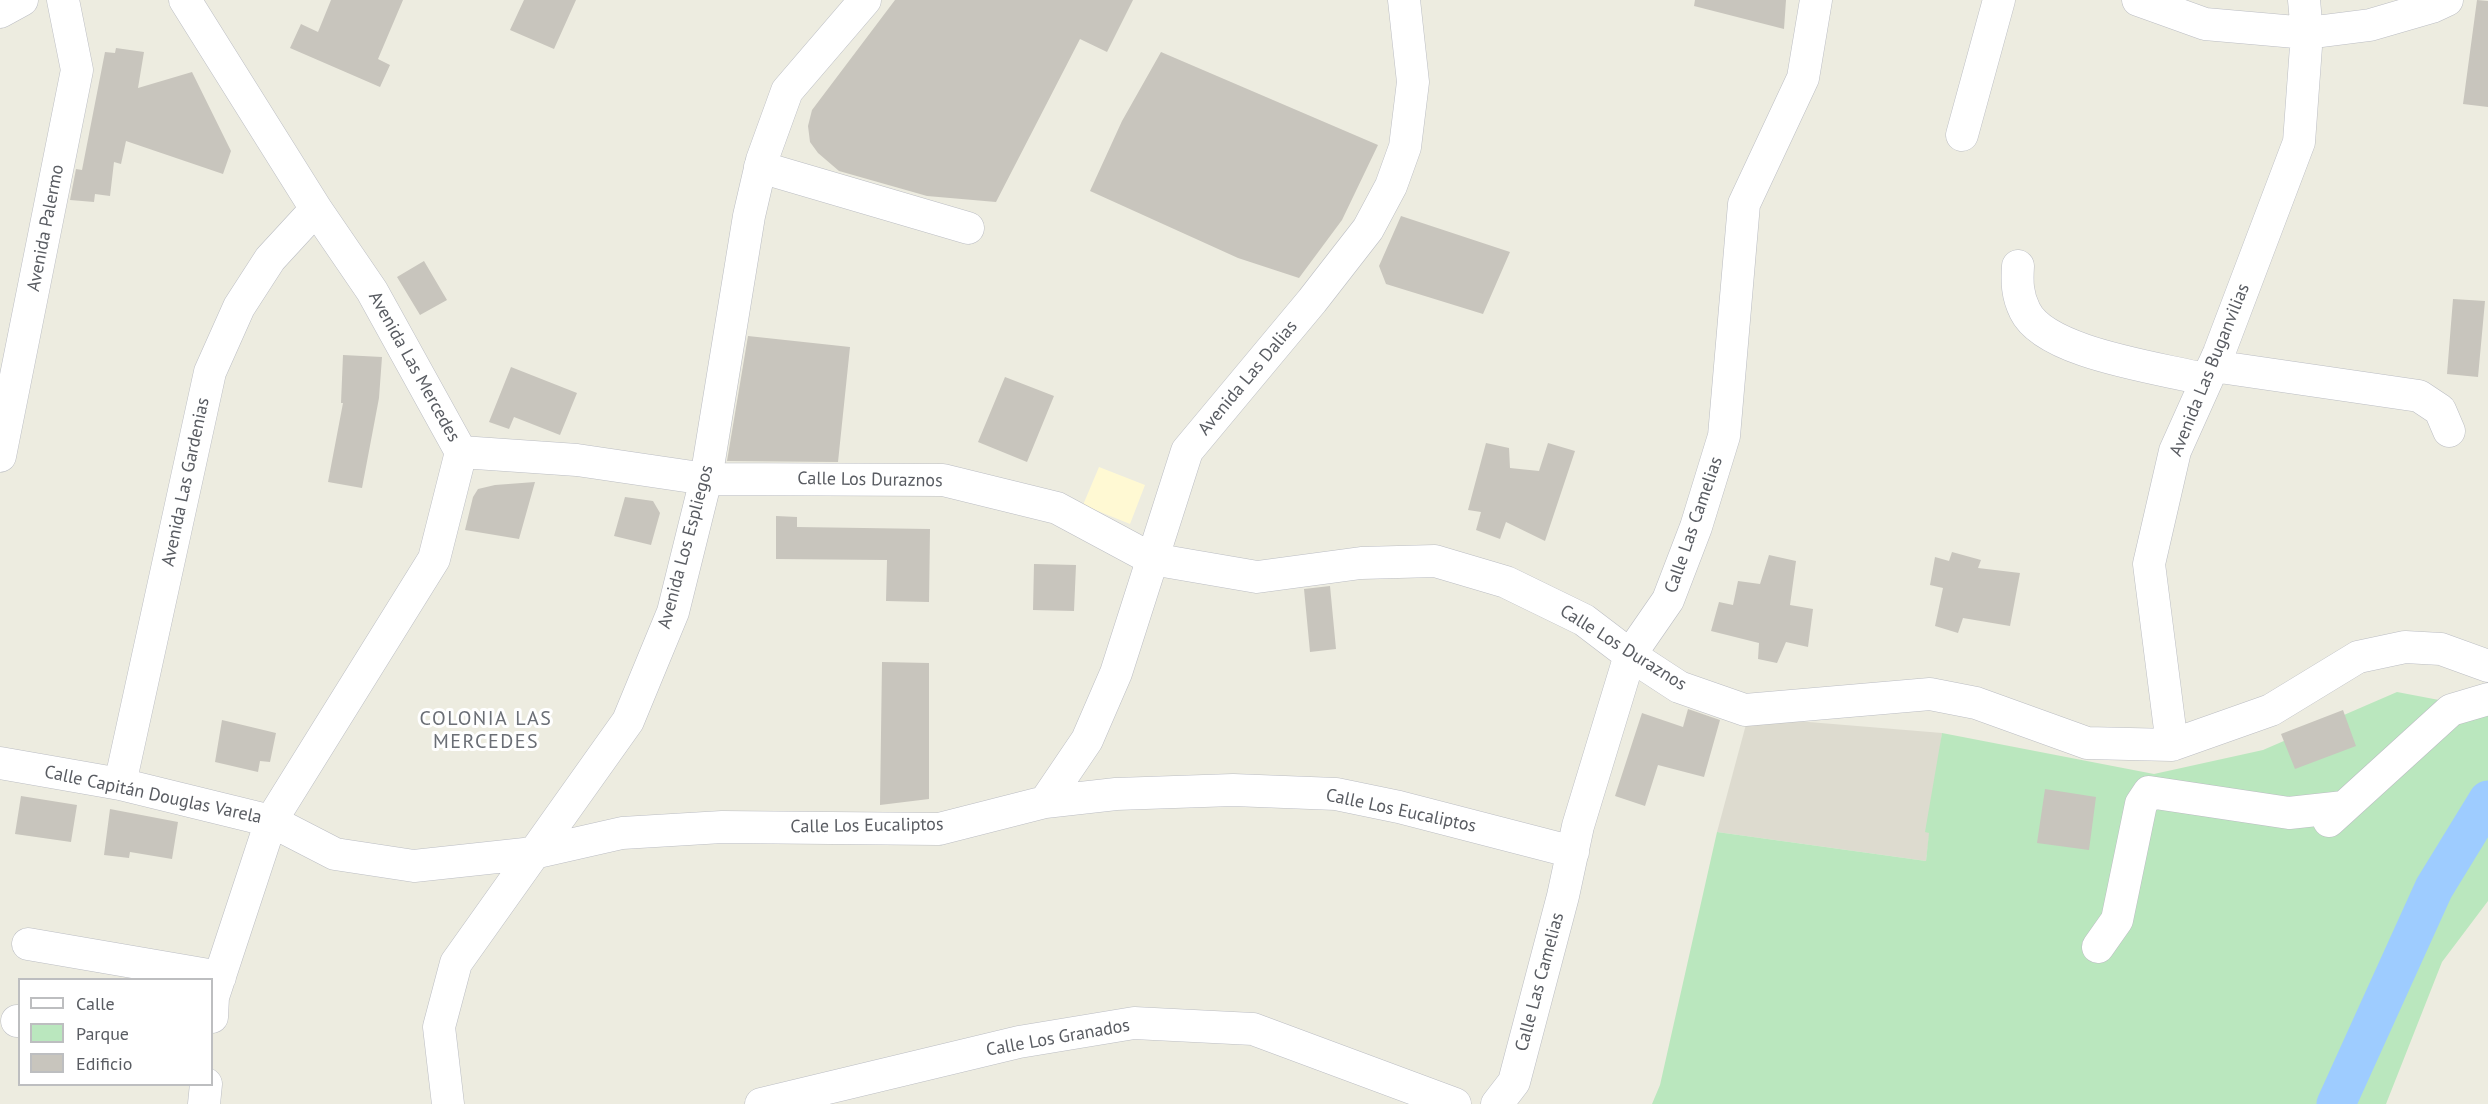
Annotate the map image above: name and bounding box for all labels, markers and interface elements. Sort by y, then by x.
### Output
street label: Avenida Palermo [23,163,69,293]
street label: Avenida Las Buganvilias [2165,280,2255,460]
street label: Avenida Las Mercedes [364,288,464,446]
street label: Avenida Las Dalias [1194,316,1302,440]
street label: Avenida Las Gardenias [158,396,214,568]
street label: Calle Las Camelias [1661,454,1727,596]
street label: Avenida Los Espliegos [654,463,718,631]
street label: Calle Los Duraznos [797,468,943,492]
street label: Calle Los Duraznos [1556,600,1690,696]
district label: COLONIA LAS MERCEDES [420,707,552,754]
street label: Calle Capitán Douglas Varela [42,761,264,829]
street label: Calle Los Eucaliptos [1324,785,1478,837]
street label: Calle Los Eucaliptos [790,814,944,838]
street label: Calle Las Camelias [1511,910,1569,1054]
legend [18,978,213,1086]
text: Calle [76,992,115,1015]
street label: Calle Los Granados [985,1015,1131,1061]
text: Parque [76,1022,129,1045]
text: Edificio [76,1052,132,1075]

